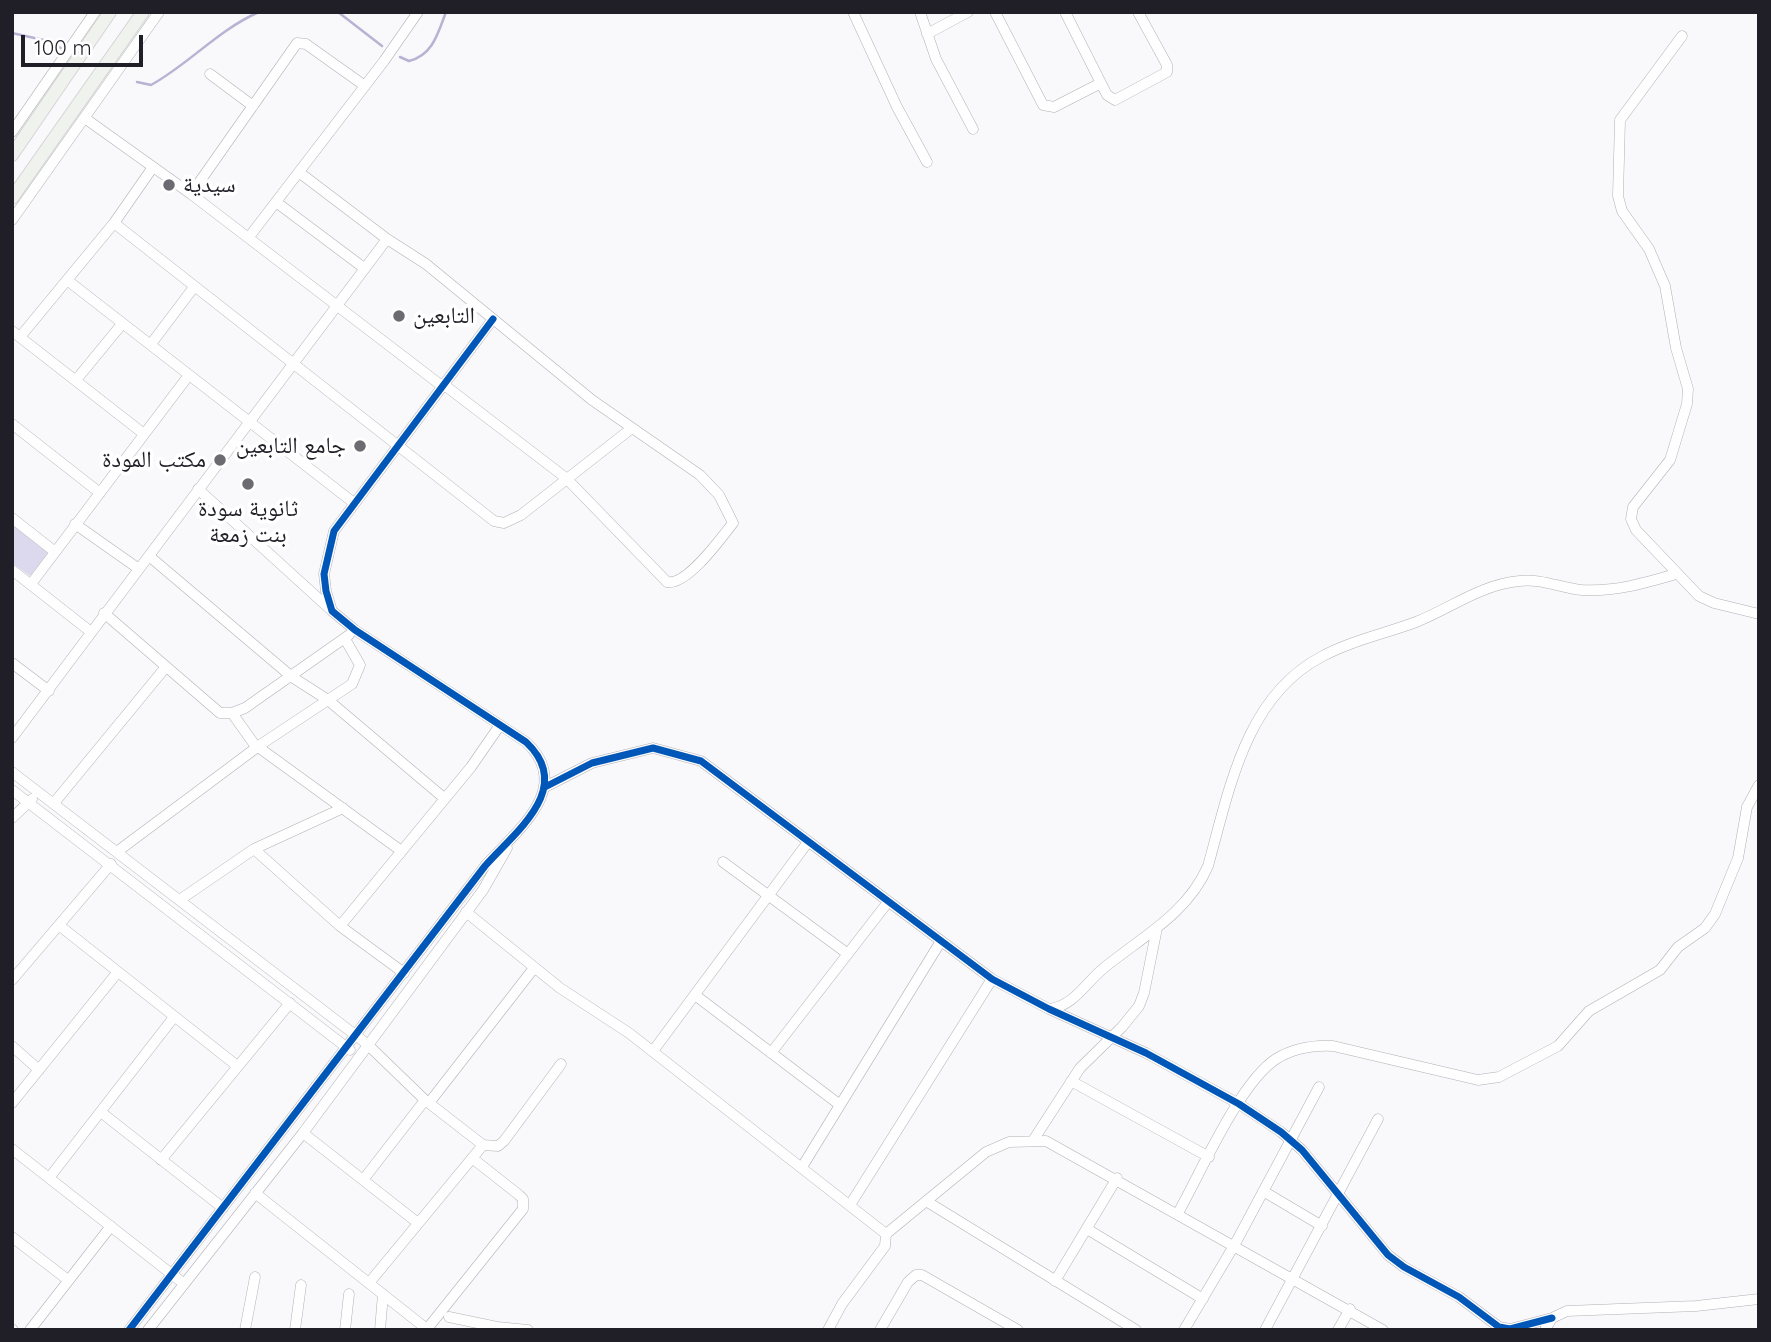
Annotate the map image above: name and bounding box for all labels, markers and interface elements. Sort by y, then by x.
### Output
scale bar [24,21,147,65]
text: 100 m [34,34,92,60]
place label: سيدية [183,171,236,199]
marker: سيدية [161,177,177,193]
place label: التابعين [413,302,475,330]
marker: التابعين [391,308,407,324]
place label: جامع التابعين [236,432,346,460]
marker: جامع التابعين [352,438,368,454]
place label: مكتب المودة [102,446,206,474]
marker: مكتب المودة [212,452,228,468]
marker: ثانوية سودة بنت زمعة [240,476,256,492]
place label: ثانوية سودة بنت زمعة [198,495,298,549]

